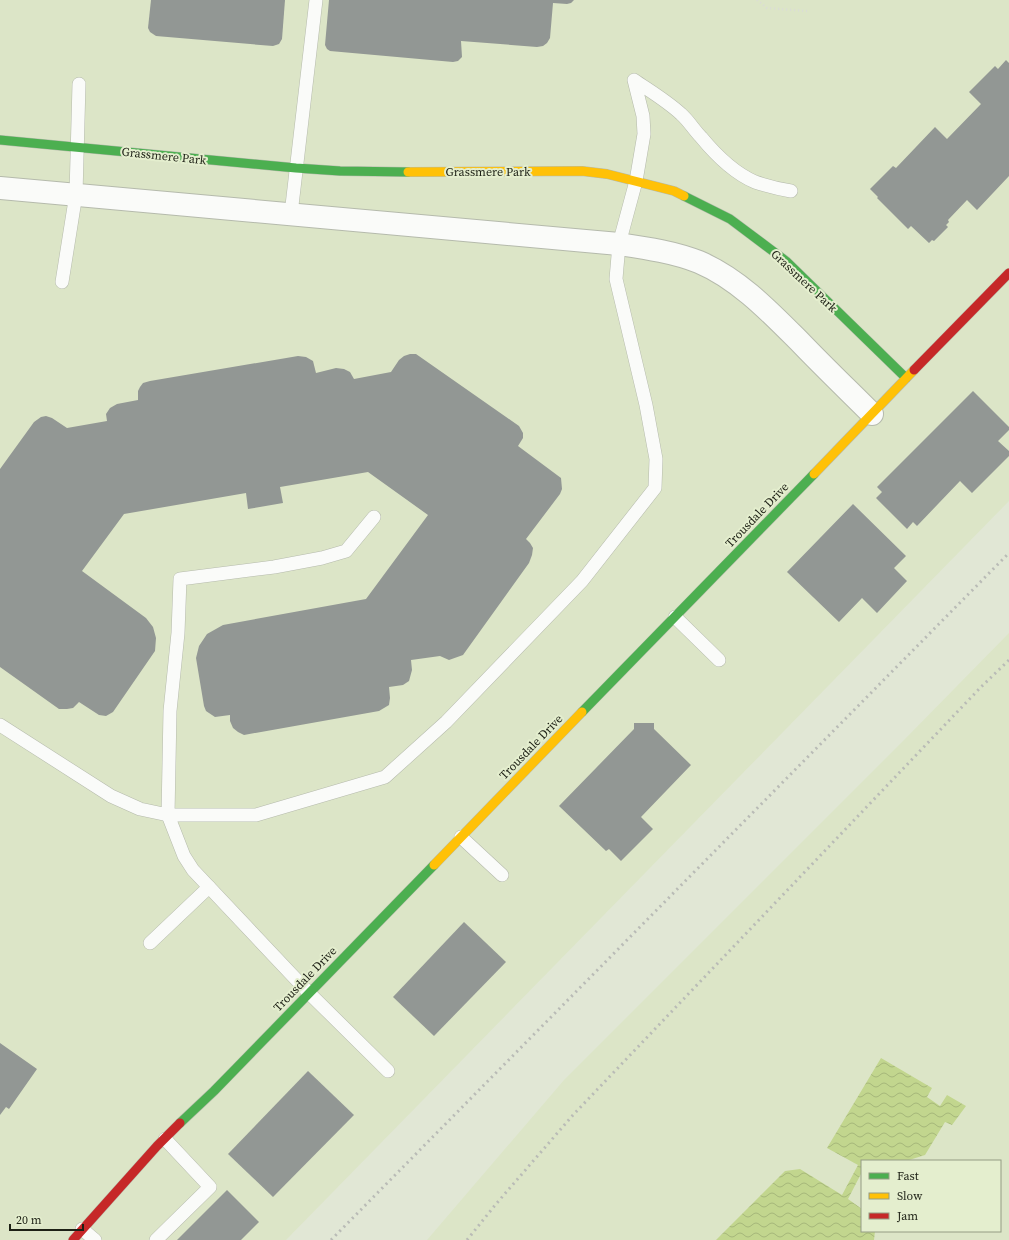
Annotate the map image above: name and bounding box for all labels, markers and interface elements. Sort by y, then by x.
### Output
street label: Grassmere Park [121,144,208,168]
street label: Grassmere Park [445,164,531,180]
street label: Grassmere Park [767,246,841,316]
street label: Trousdale Drive [722,479,792,551]
street label: Trousdale Drive [496,711,566,783]
street label: Trousdale Drive [270,943,340,1015]
legend [861,1160,1001,1232]
text: Fast [897,1168,919,1184]
text: Slow [897,1188,923,1204]
scale bar [10,1206,83,1232]
text: Jam [896,1208,918,1224]
text: 20 m [16,1212,42,1228]

